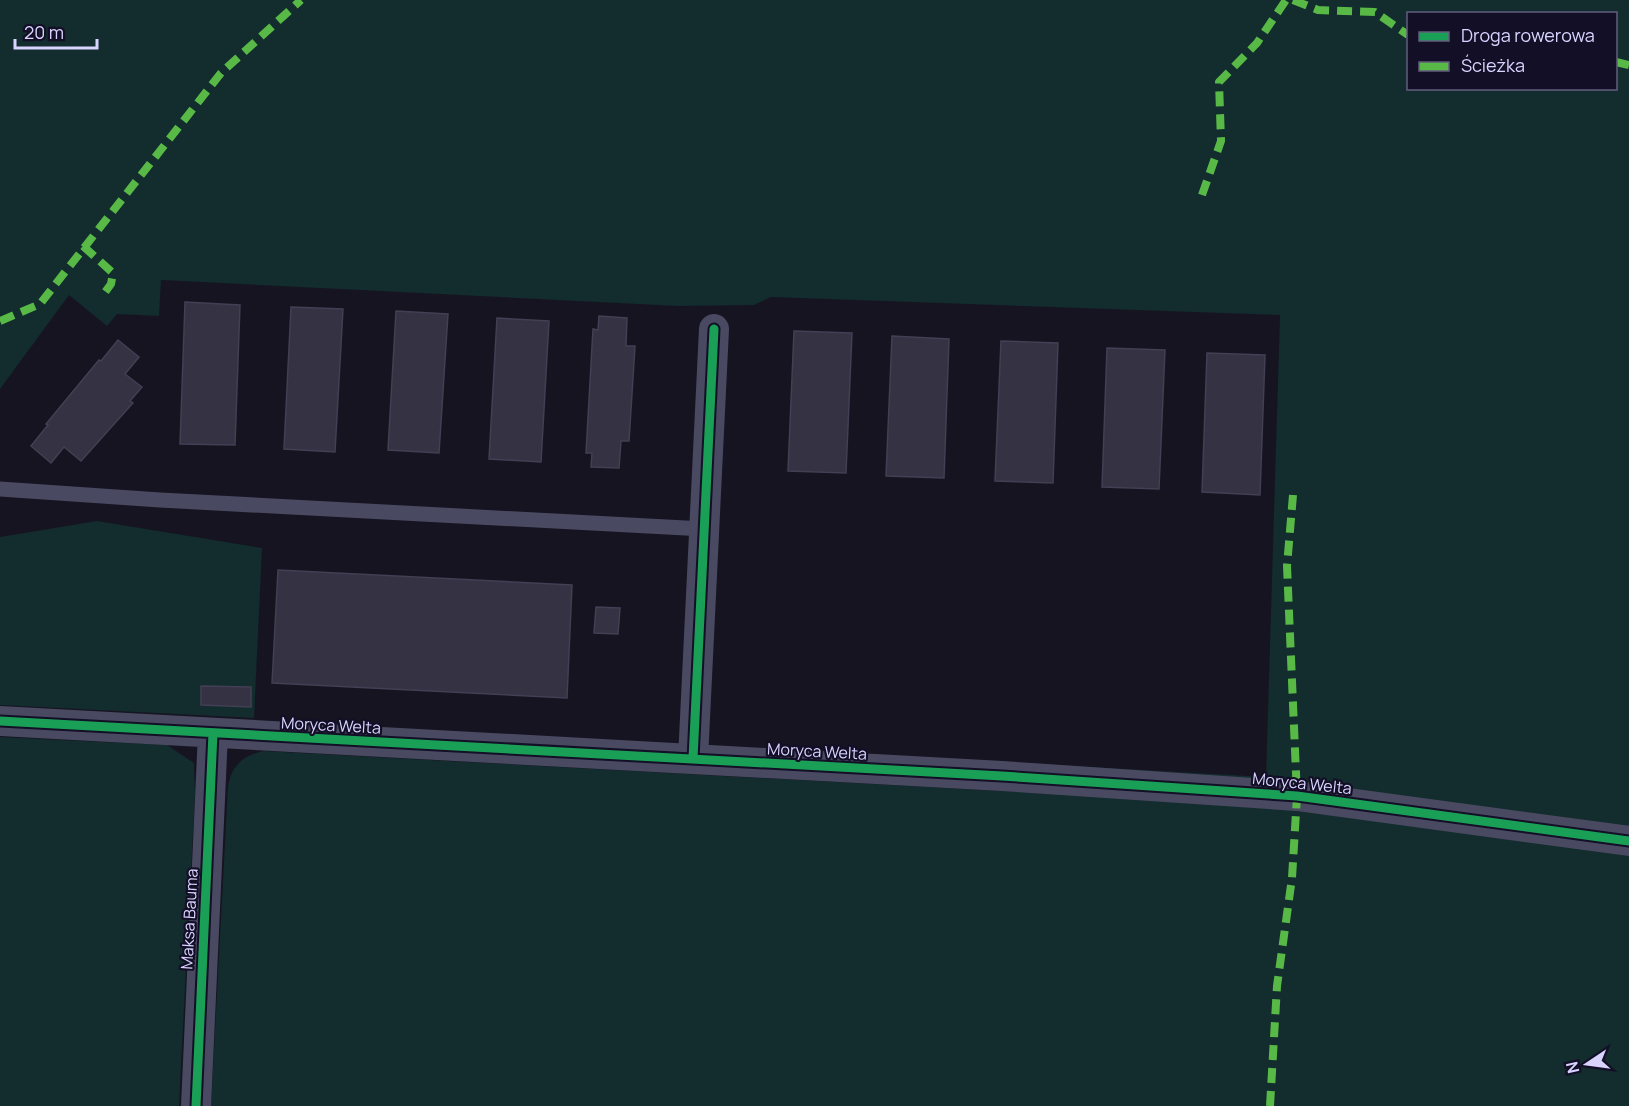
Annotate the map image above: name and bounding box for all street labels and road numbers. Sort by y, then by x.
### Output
street label: Moryca Welta [281,711,381,739]
street label: Moryca Welta [767,737,867,765]
street label: Moryca Welta [1251,767,1353,799]
street label: Maksa Bauma [175,868,203,970]

